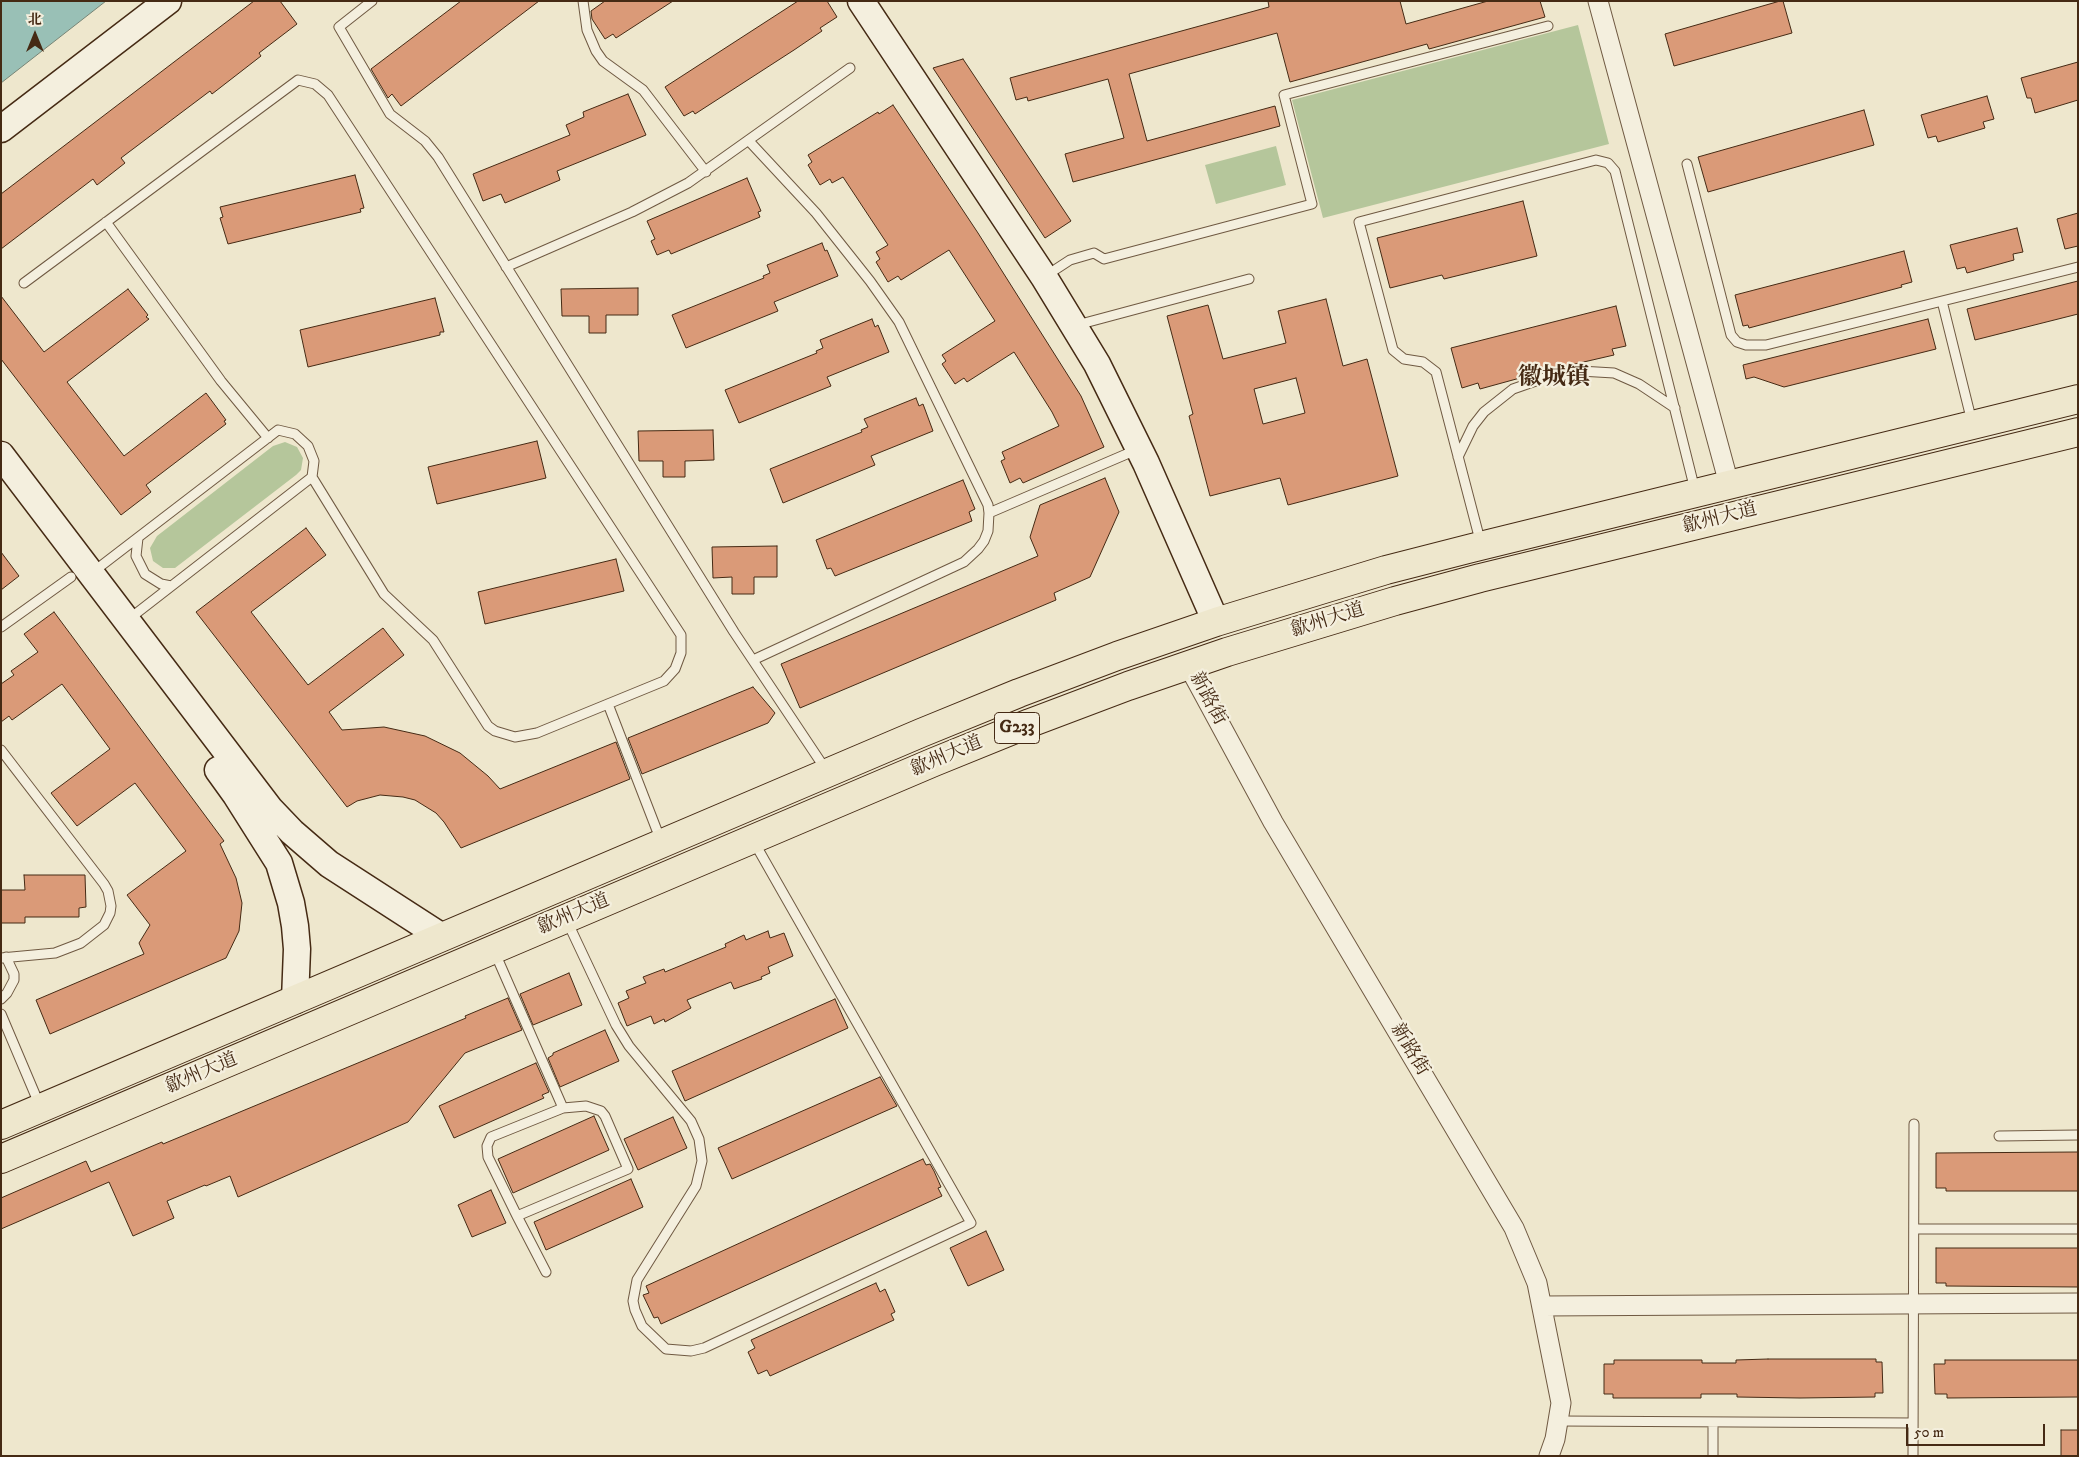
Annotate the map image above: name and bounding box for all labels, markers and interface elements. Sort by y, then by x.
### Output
north arrow [10,10,60,60]
text: 北 [28,11,42,29]
district label: 徽城镇 [1518,365,1590,393]
street label: 歙州大道 [1680,499,1760,539]
street label: 歙州大道 [1288,599,1368,643]
street label: 新路街 [1184,668,1230,730]
road number: G233 [994,712,1040,744]
street label: 歙州大道 [908,732,986,782]
street label: 歙州大道 [535,890,613,940]
street label: 新路街 [1385,1020,1433,1080]
street label: 歙州大道 [163,1049,241,1099]
scale bar [1909,1414,2048,1446]
text: 50 m [1914,1423,1944,1442]

